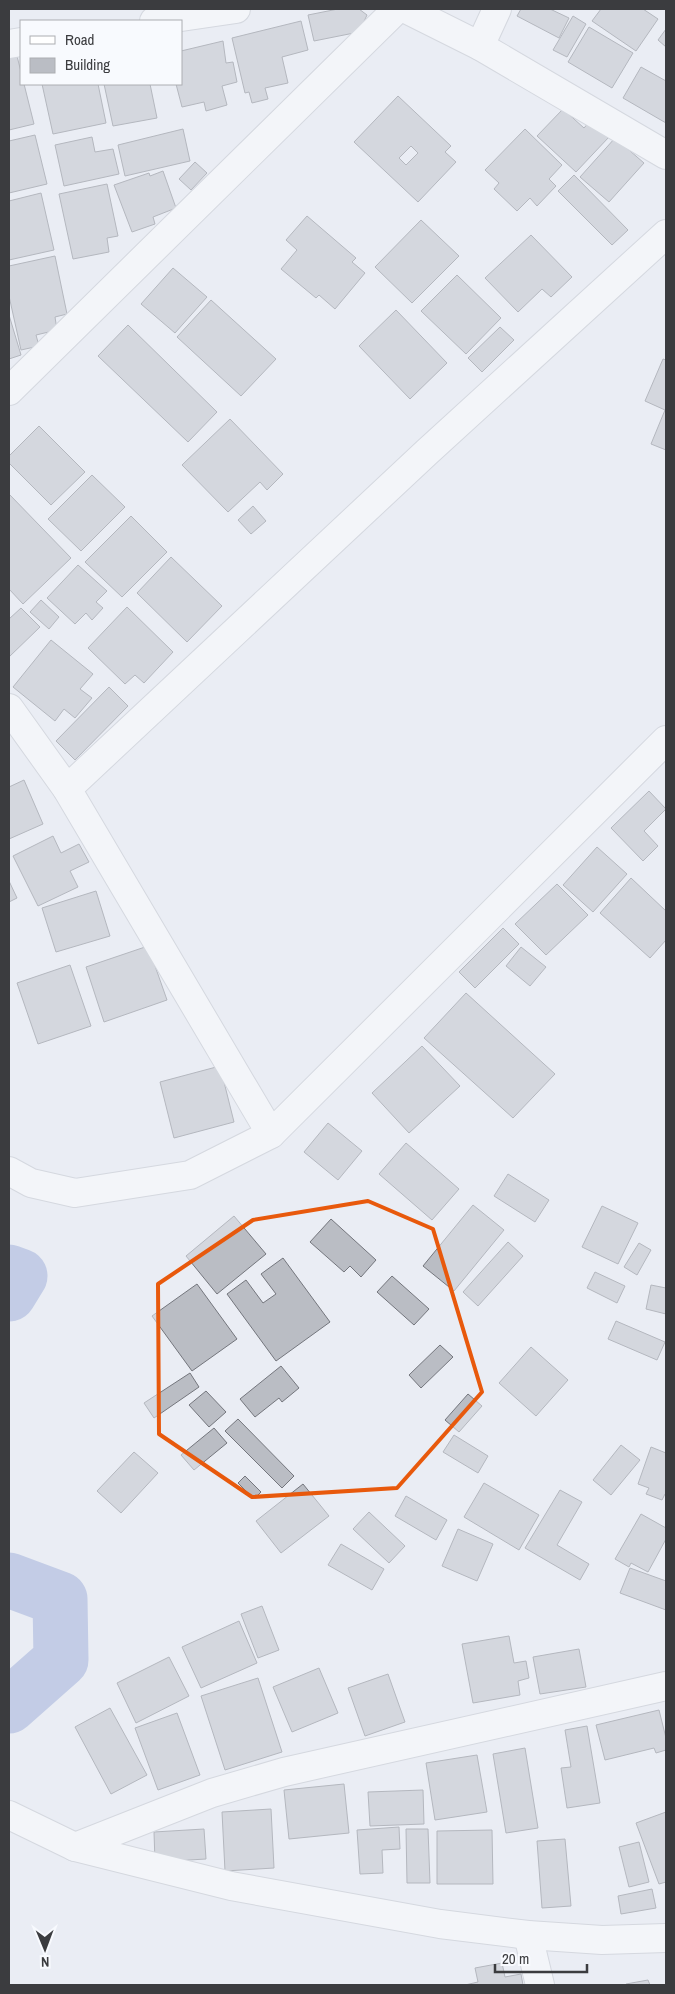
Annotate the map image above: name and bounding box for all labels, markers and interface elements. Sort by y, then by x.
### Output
legend [20,20,182,85]
text: Road [65,29,94,50]
text: Building [65,54,110,75]
north arrow [20,1924,70,1974]
scale bar [495,1942,588,1974]
text: 20 m [502,1948,529,1969]
text: N [41,1953,50,1971]

